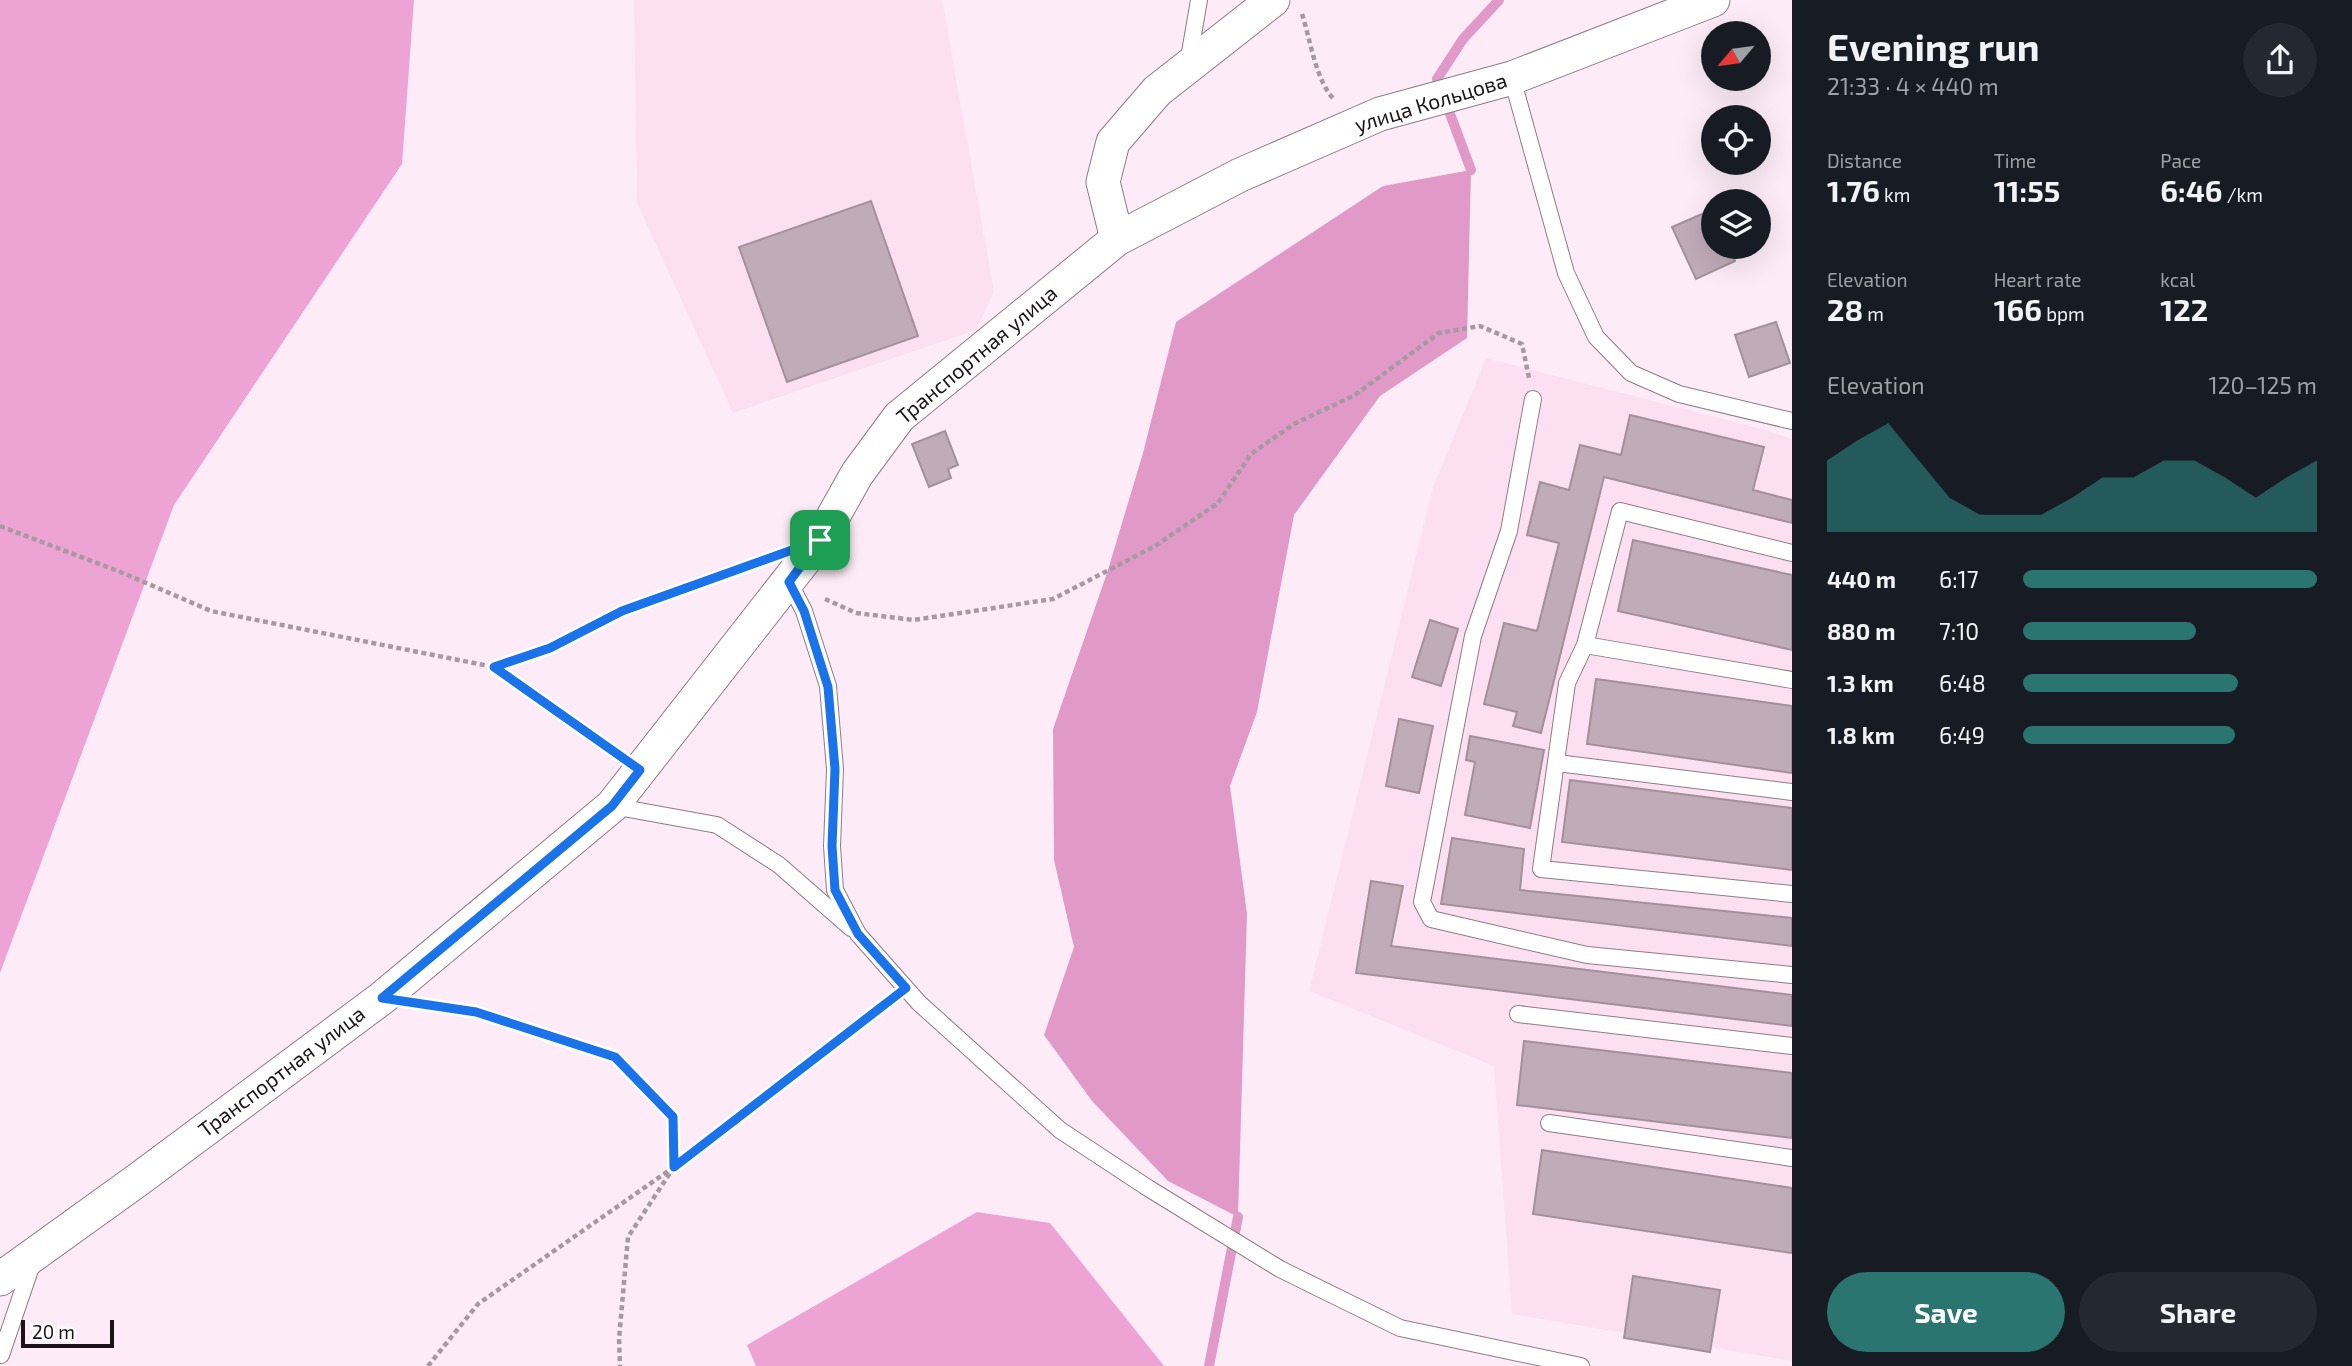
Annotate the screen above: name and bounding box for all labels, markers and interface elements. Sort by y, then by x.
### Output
north arrow [1701,21,1771,91]
map controls [1701,21,1771,259]
text: Evening run [1827,23,2040,69]
button: share [2243,23,2317,97]
street label: улица Кольцова [1351,67,1510,138]
text: 21:33 · 4 × 440 m [1827,72,1999,100]
button: locate [1701,105,1771,175]
text: Distance [1827,149,1902,172]
text: Time [1994,149,2036,172]
text: Pace [2160,149,2201,172]
text: 1.76 [1827,172,1880,208]
text: 11:55 [1994,172,2060,208]
text: 6:46 [2160,172,2223,208]
text: km [1880,183,1910,206]
text: /km [2223,183,2263,206]
button: layers [1701,189,1771,259]
text: Elevation [1827,268,1908,291]
text: Heart rate [1994,268,2082,291]
text: kcal [2160,268,2195,291]
street label: Транспортная улица [891,279,1062,429]
text: 28 [1827,291,1863,327]
text: 166 [1994,291,2042,327]
text: 122 [2160,291,2208,327]
text: m [1863,302,1884,325]
text: bpm [2042,302,2085,325]
text: Elevation [1827,371,1925,399]
text: 120–125 m [2208,371,2317,399]
pin [790,510,850,570]
icon: arrive [801,521,839,559]
text: 440 m [1827,565,1896,593]
text: 6:17 [1939,565,1979,593]
text: 880 m [1827,617,1895,645]
text: 7:10 [1939,617,1979,645]
text: 1.3 km [1827,669,1894,697]
text: 6:48 [1939,669,1986,697]
text: 1.8 km [1827,721,1895,749]
text: 6:49 [1939,721,1985,749]
street label: Транспортная улица [193,1000,370,1142]
button: Save [1827,1272,2065,1352]
button: Share [2079,1272,2317,1352]
scale bar [21,1317,114,1349]
text: 20 m [32,1320,75,1343]

